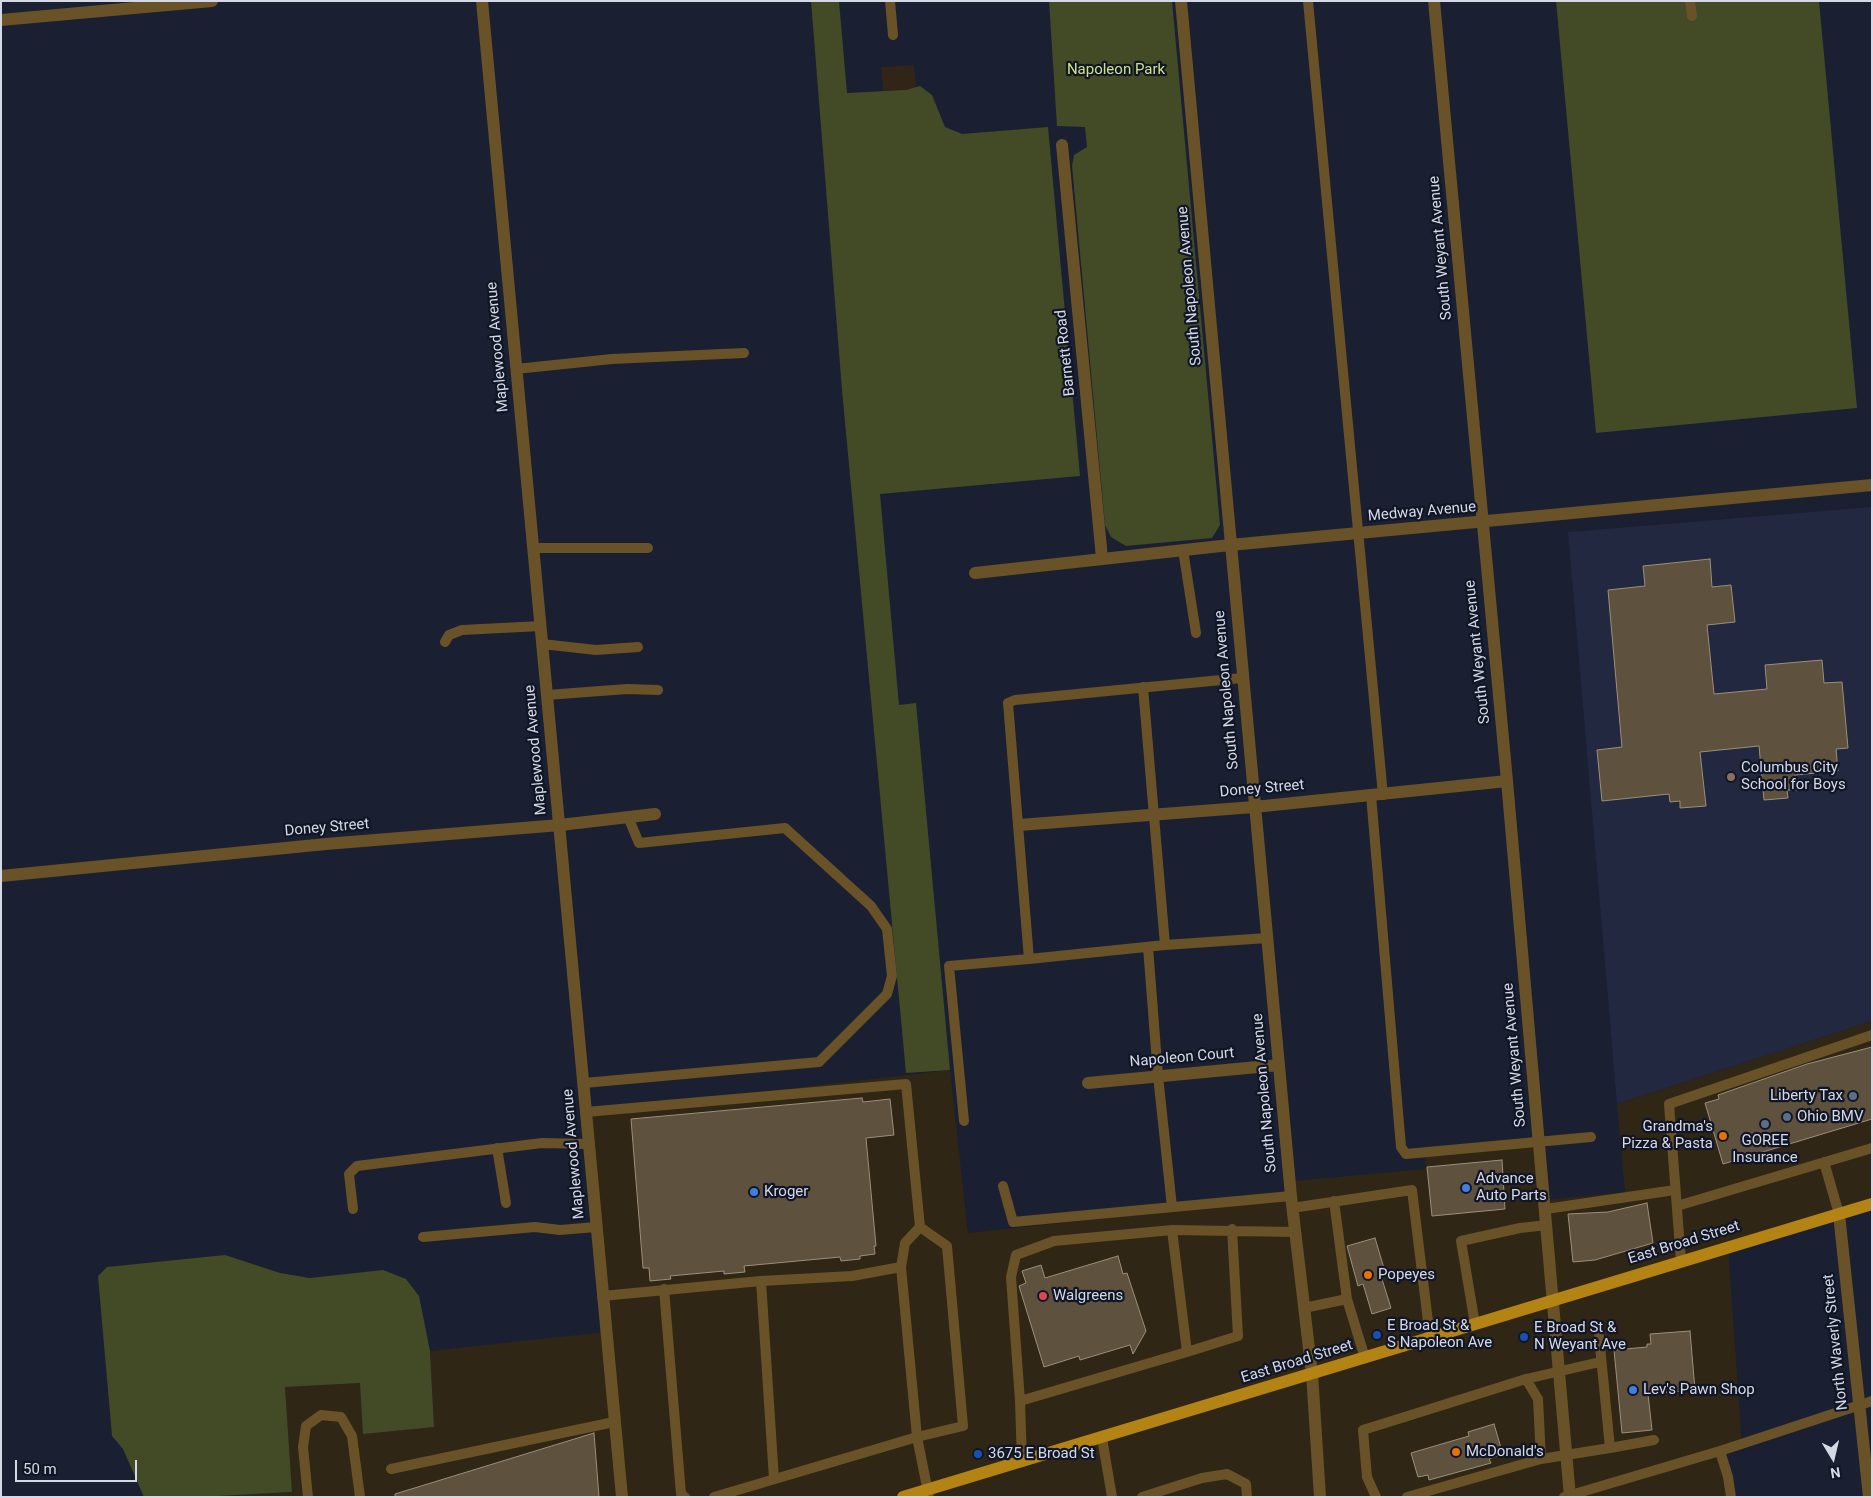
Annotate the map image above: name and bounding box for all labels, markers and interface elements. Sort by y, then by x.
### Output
park label: Napoleon Park [1067,61,1165,79]
street label: South Weyant Avenue [1426,175,1456,321]
street label: South Napoleon Avenue [1174,206,1206,366]
street label: Maplewood Avenue [483,281,513,413]
street label: Barnett Road [1053,309,1079,397]
street label: Medway Avenue [1367,498,1477,526]
street label: South Weyant Avenue [1461,579,1495,725]
street label: South Napoleon Avenue [1211,610,1243,770]
street label: Maplewood Avenue [521,684,551,816]
place label: Columbus City School for Boys [1741,759,1846,794]
marker: Columbus City School for Boys [1725,771,1737,783]
street label: Doney Street [1219,776,1305,802]
street label: Doney Street [284,815,370,841]
street label: South Weyant Avenue [1500,982,1530,1128]
street label: South Napoleon Avenue [1249,1013,1281,1173]
street label: Napoleon Court [1129,1044,1235,1072]
place label: Liberty Tax [1770,1087,1843,1105]
street label: Maplewood Avenue [559,1088,589,1220]
marker: Liberty Tax [1847,1090,1859,1102]
place label: Ohio BMV [1797,1108,1863,1126]
marker: Ohio BMV [1781,1111,1793,1123]
place label: Grandma's Pizza & Pasta [1622,1118,1713,1153]
marker: GOREE Insurance [1759,1118,1771,1130]
marker: Grandma's Pizza & Pasta [1717,1130,1729,1142]
place label: GOREE Insurance [1732,1132,1798,1167]
place label: Advance Auto Parts [1476,1170,1547,1205]
marker: Advance Auto Parts [1460,1182,1472,1194]
place label: Kroger [764,1183,808,1201]
marker: Kroger [748,1186,760,1198]
street label: East Broad Street [1626,1217,1742,1269]
place label: Popeyes [1378,1266,1435,1284]
marker: Popeyes [1362,1269,1374,1281]
street label: North Waverly Street [1820,1273,1852,1411]
place label: Walgreens [1053,1287,1123,1305]
marker: Walgreens [1037,1290,1049,1302]
place label: E Broad St & S Napoleon Ave [1387,1317,1492,1352]
place label: E Broad St & N Weyant Ave [1534,1319,1626,1354]
marker: E Broad St & S Napoleon Ave [1371,1329,1383,1341]
marker: E Broad St & N Weyant Ave [1518,1331,1530,1343]
street label: East Broad Street [1239,1336,1355,1388]
place label: Lev's Pawn Shop [1643,1381,1755,1399]
marker: Lev's Pawn Shop [1627,1384,1639,1396]
north arrow [1808,1433,1858,1483]
place label: McDonald's [1466,1443,1544,1461]
place label: 3675 E Broad St [988,1445,1095,1463]
marker: McDonald's [1450,1446,1462,1458]
marker: 3675 E Broad St [972,1448,984,1460]
scale bar [18,1450,140,1482]
text: 50 m [23,1460,57,1478]
text: N [1829,1464,1841,1481]

